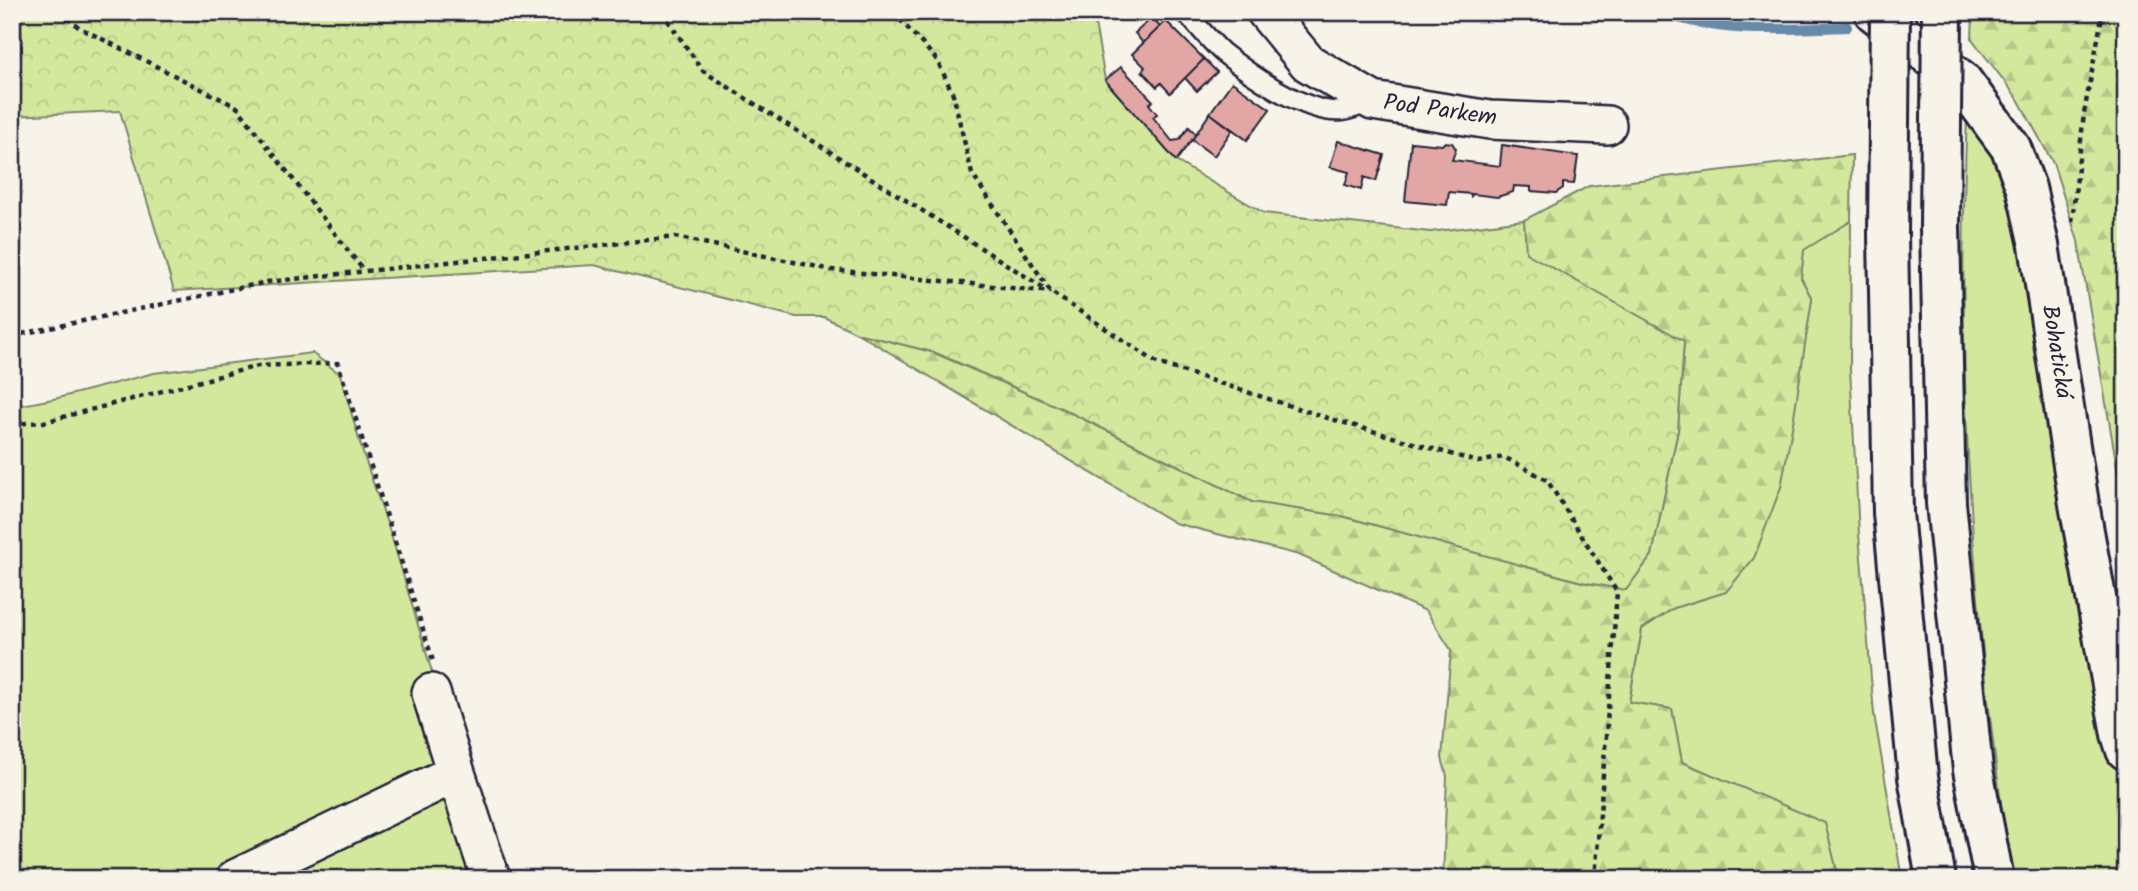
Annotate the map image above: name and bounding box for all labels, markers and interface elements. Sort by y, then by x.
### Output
street label: Pod Parkem [1381,85,1499,137]
street label: Bohatická [2031,303,2081,404]

